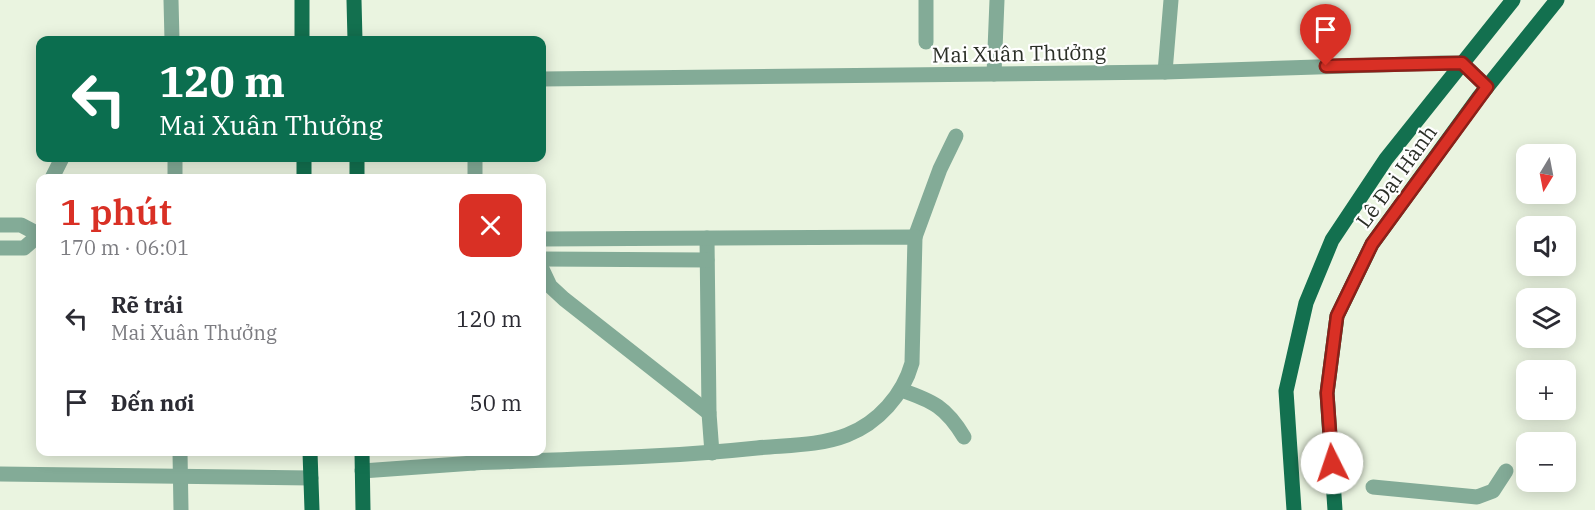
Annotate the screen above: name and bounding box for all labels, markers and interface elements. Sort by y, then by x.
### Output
pin [1300,4,1351,66]
icon: arrive [1309,13,1342,46]
street label: Mai Xuân Thưởng [932,37,1107,69]
text: 120 m [159,54,285,109]
icon: left [60,60,138,138]
text: Mai Xuân Thưởng [159,107,383,142]
street label: Lê Đại Hành [1349,119,1443,233]
north arrow [1516,144,1576,204]
map controls [1516,144,1576,492]
text: 1 phút [60,188,172,235]
button: close [459,194,522,257]
button: sound [1516,216,1576,276]
text: 170 m · 06:01 [60,234,189,261]
button: layers [1516,288,1576,348]
text: Rẽ trái [111,290,183,319]
icon: left [60,302,93,335]
text: 120 m [456,304,522,333]
text: Mai Xuân Thưởng [111,319,277,346]
button: + [1516,360,1576,420]
icon: arrive [60,386,93,419]
text: Đến nơi [111,388,194,417]
text: 50 m [470,388,522,417]
position arrow [1300,431,1364,495]
button: − [1516,432,1576,492]

